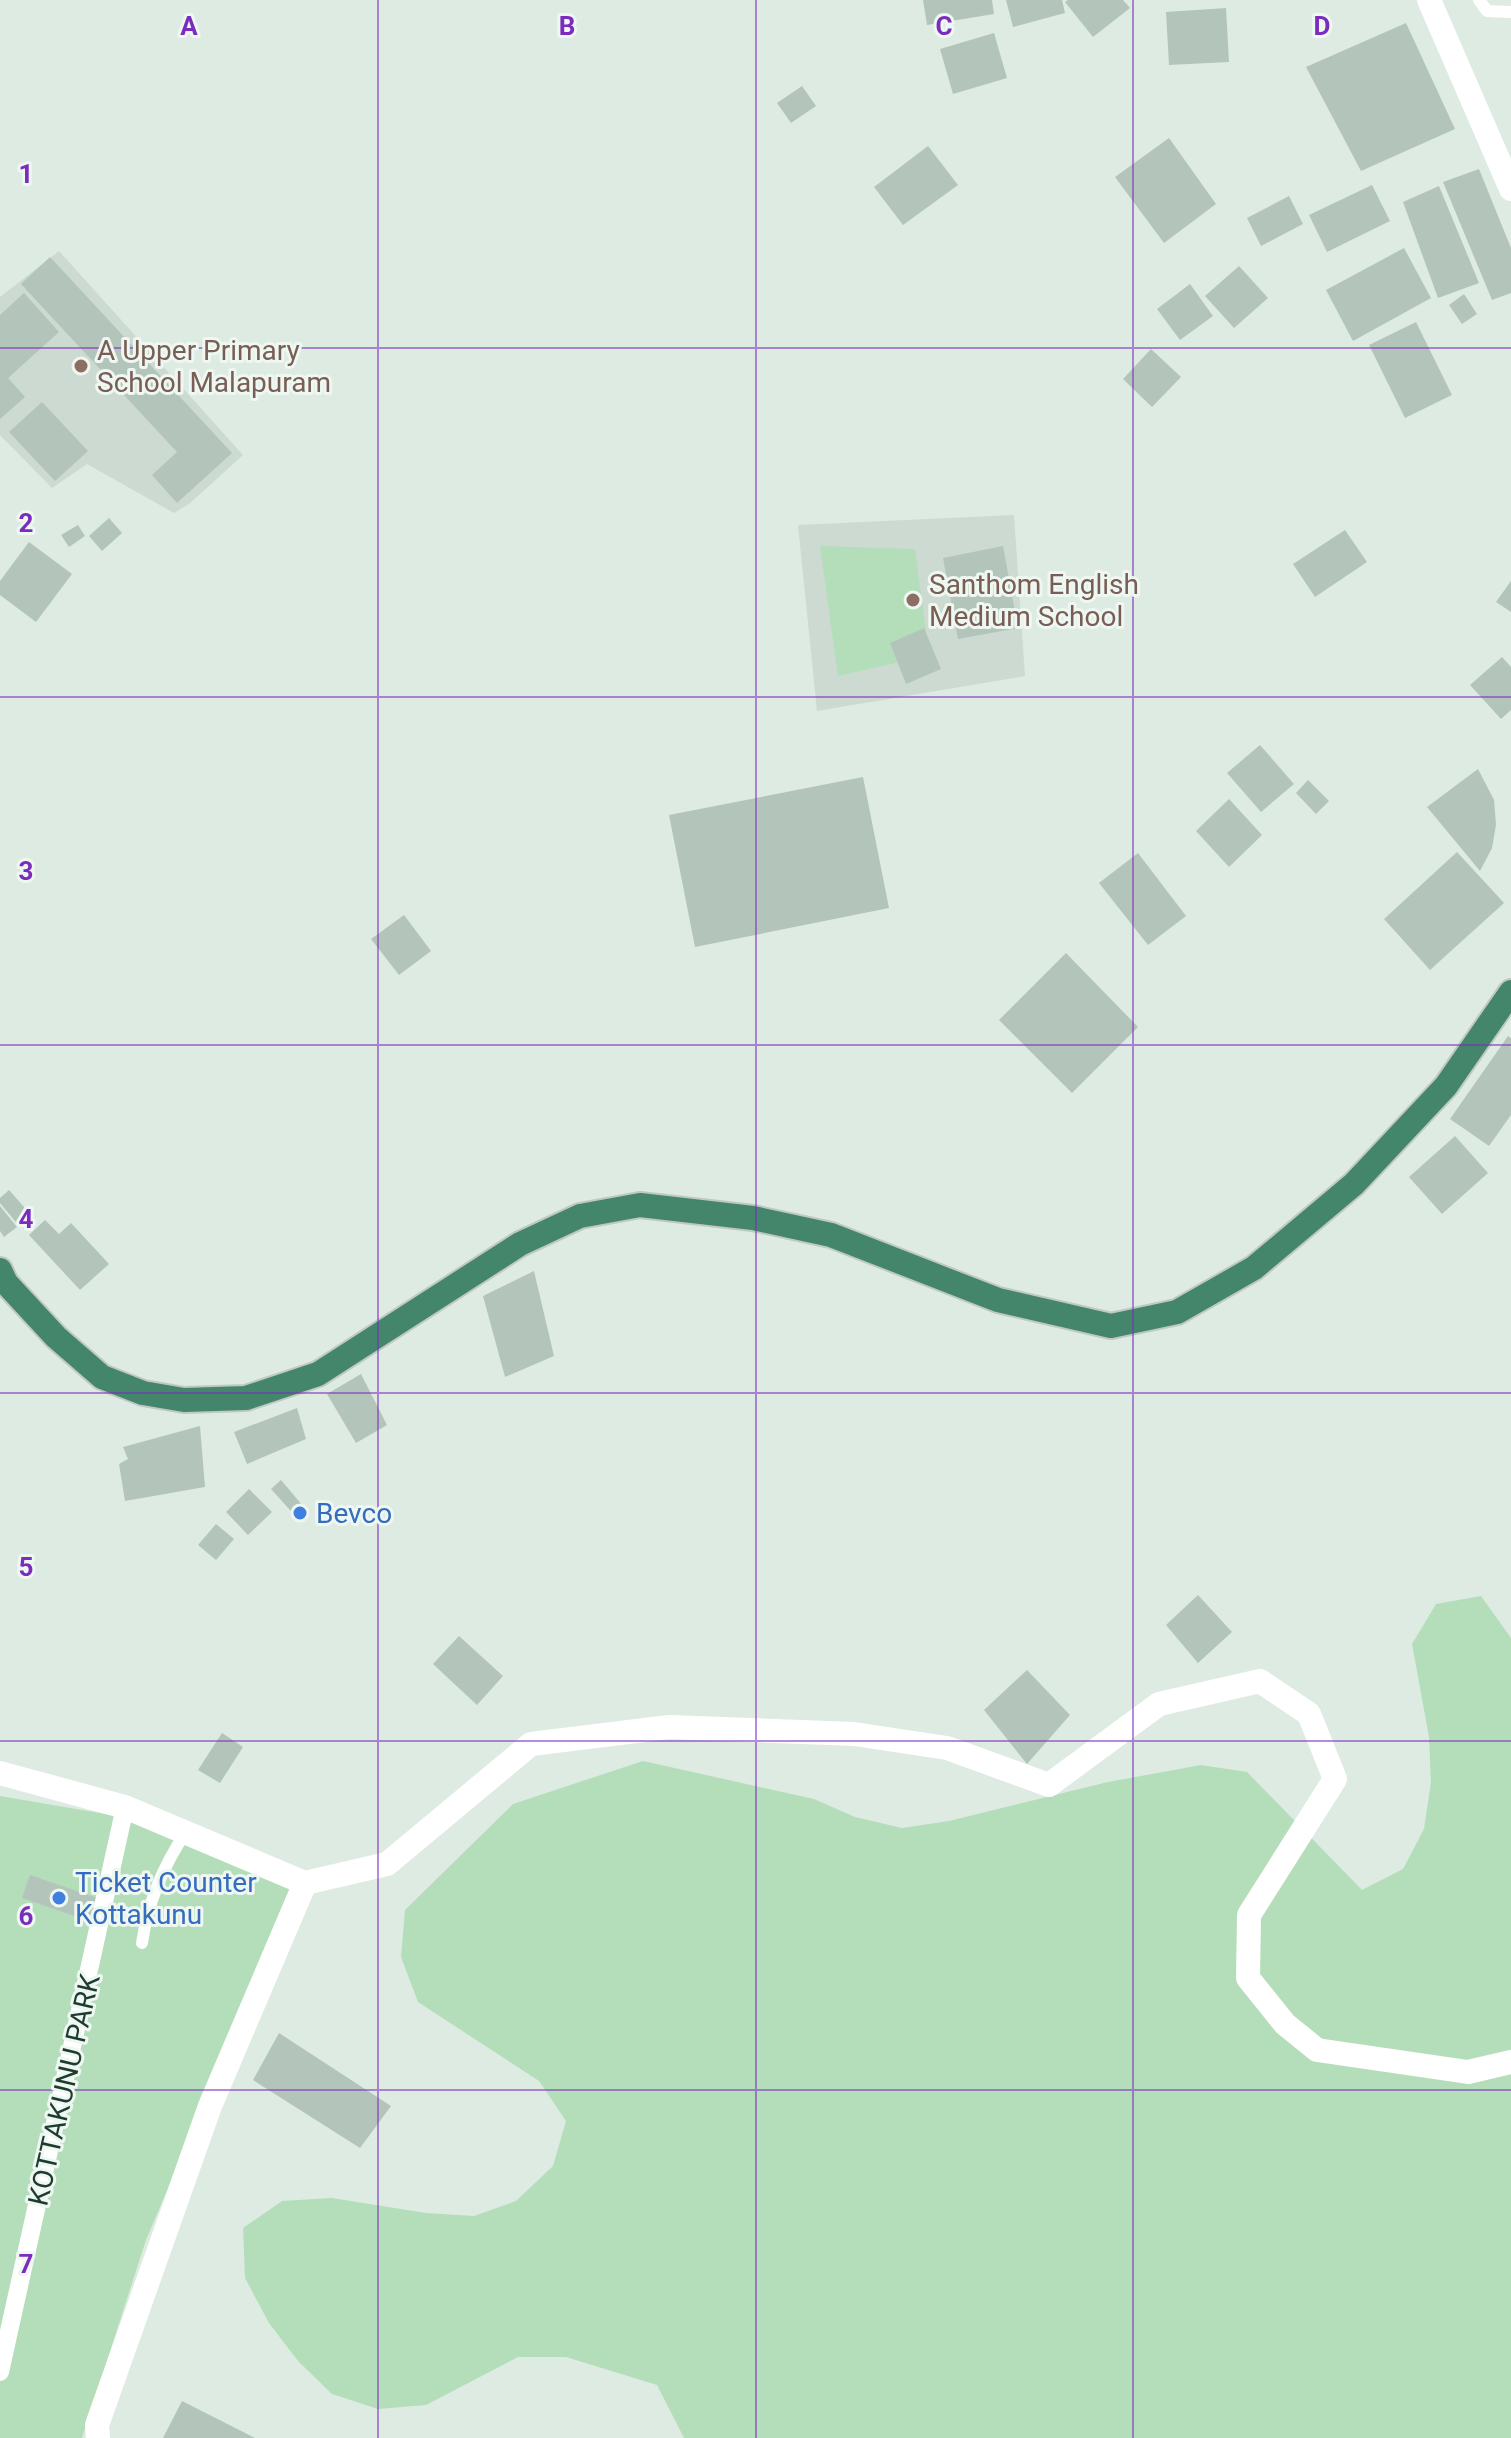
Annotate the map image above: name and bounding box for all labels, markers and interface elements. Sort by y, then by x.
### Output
text: A [180,11,198,41]
text: B [559,11,575,41]
text: C [935,11,953,41]
text: D [1314,11,1330,41]
text: 1 [19,159,33,189]
place label: A Upper Primary School Malapuram [97,334,331,399]
marker: A Upper Primary School Malapuram [72,357,90,375]
text: 2 [19,508,33,538]
place label: Santhom English Medium School [929,568,1139,633]
marker: Santhom English Medium School [904,591,922,609]
text: 3 [19,856,33,886]
text: 4 [19,1204,34,1234]
place label: Bevco [316,1497,392,1530]
marker: Bevco [291,1504,309,1522]
text: 5 [19,1552,33,1582]
place label: Ticket Counter Kottakunu [75,1866,257,1931]
marker: Ticket Counter Kottakunu [50,1889,68,1907]
text: 6 [19,1901,34,1931]
street label: KOTTAKUNU PARK [21,1971,107,2209]
text: 7 [19,2249,33,2279]

